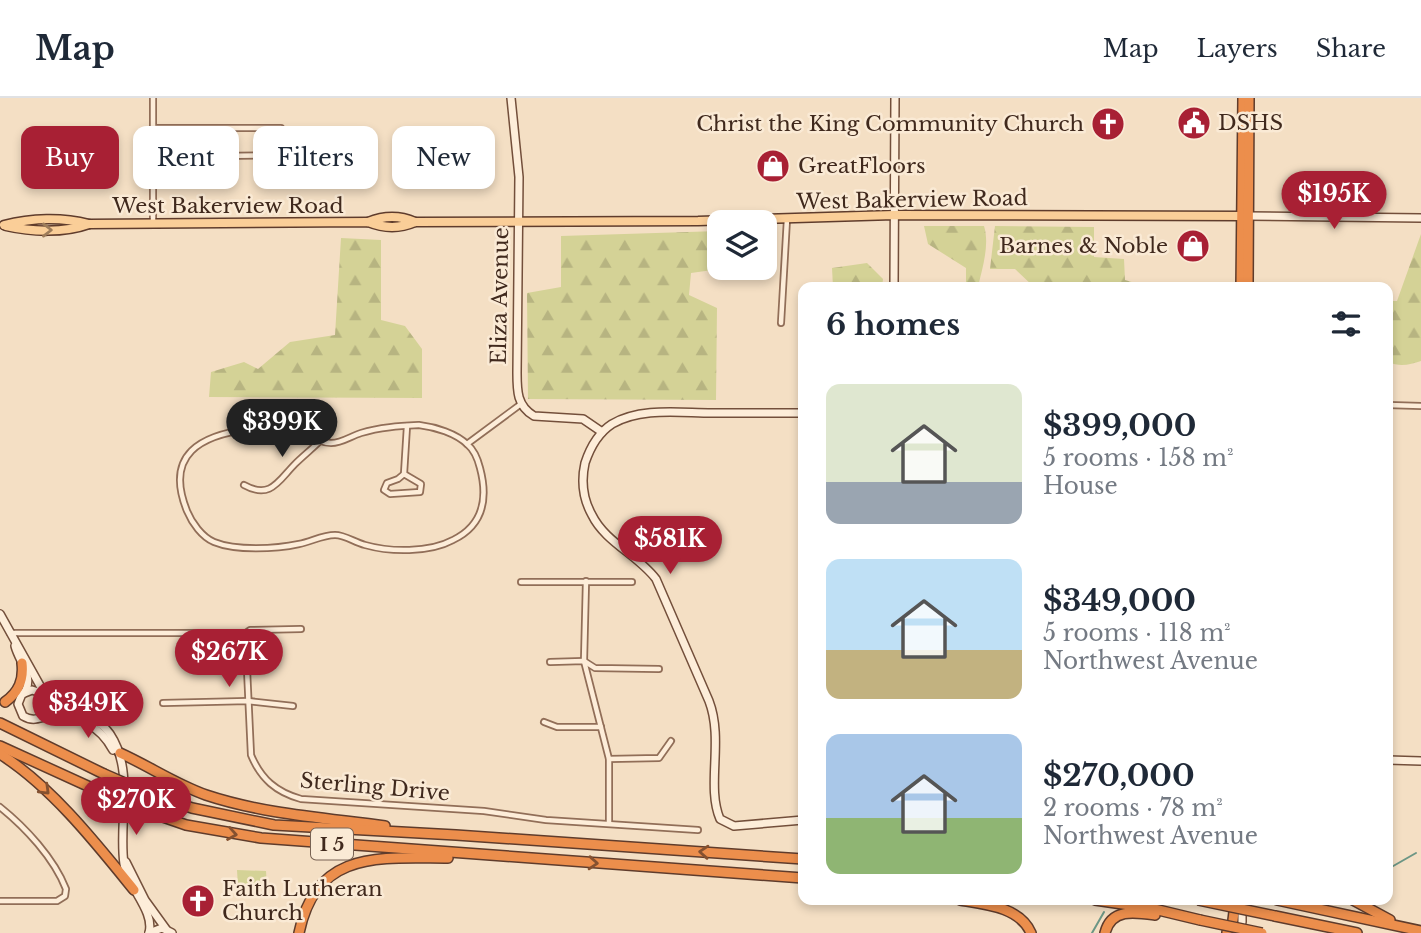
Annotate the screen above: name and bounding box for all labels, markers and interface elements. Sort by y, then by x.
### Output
text: Map [35,28,115,69]
text: Map [1103,34,1159,63]
text: Layers [1197,34,1278,63]
text: Share [1316,34,1386,63]
public building icon: DSHS [1175,104,1213,142]
church icon: Christ the King Community Church [1089,105,1127,143]
place label: DSHS [1218,110,1283,136]
place label: Christ the King Community Church [696,111,1084,137]
chip: Buy [21,126,119,189]
chip: Rent [133,126,239,189]
chip: Filters [253,126,378,189]
chip: New [392,126,495,189]
shop icon: GreatFloors [754,147,792,185]
place label: GreatFloors [798,153,926,179]
pin: $195K [1285,172,1383,231]
text: $195K [1298,180,1370,208]
street label: West Bakerview Road [795,185,1028,215]
street label: West Bakerview Road [111,193,344,219]
map controls [707,210,777,280]
button: layers [707,210,777,280]
one-way arrow [41,222,52,237]
street label: Eliza Avenue [486,227,514,365]
shop icon: Barnes & Noble [1174,227,1212,265]
place label: Barnes & Noble [999,233,1168,259]
icon: filters [1327,305,1365,343]
text: 6 homes [826,306,960,343]
pin: $399K [233,400,331,459]
text: $399,000 [1043,407,1196,444]
text: $399K [242,408,322,436]
icon: home [882,412,966,496]
text: 5 rooms · 158 m² [1043,444,1233,472]
text: House [1043,472,1118,500]
pin: $581K [621,517,719,576]
text: $581K [634,525,706,553]
text: $349,000 [1043,582,1196,619]
icon: home [882,587,966,671]
text: 5 rooms · 118 m² [1043,619,1231,647]
pin: $267K [180,630,278,689]
text: $267K [191,638,267,666]
text: Northwest Avenue [1043,647,1258,675]
pin: $349K [39,680,137,740]
text: $349K [48,689,128,717]
text: $270,000 [1043,757,1195,794]
icon: home [882,762,966,846]
street label: Sterling Drive [299,768,451,806]
pin: $270K [87,778,185,837]
one-way arrow [36,782,49,795]
text: $270K [97,786,175,814]
text: 2 rooms · 78 m² [1043,794,1223,822]
text: Northwest Avenue [1043,822,1258,850]
one-way arrow [226,826,238,841]
road number: I 5 [311,828,353,860]
one-way arrow [699,845,710,860]
one-way arrow [588,855,599,870]
place label: Faith Lutheran Church [222,876,382,926]
church icon: Faith Lutheran Church [179,882,217,920]

